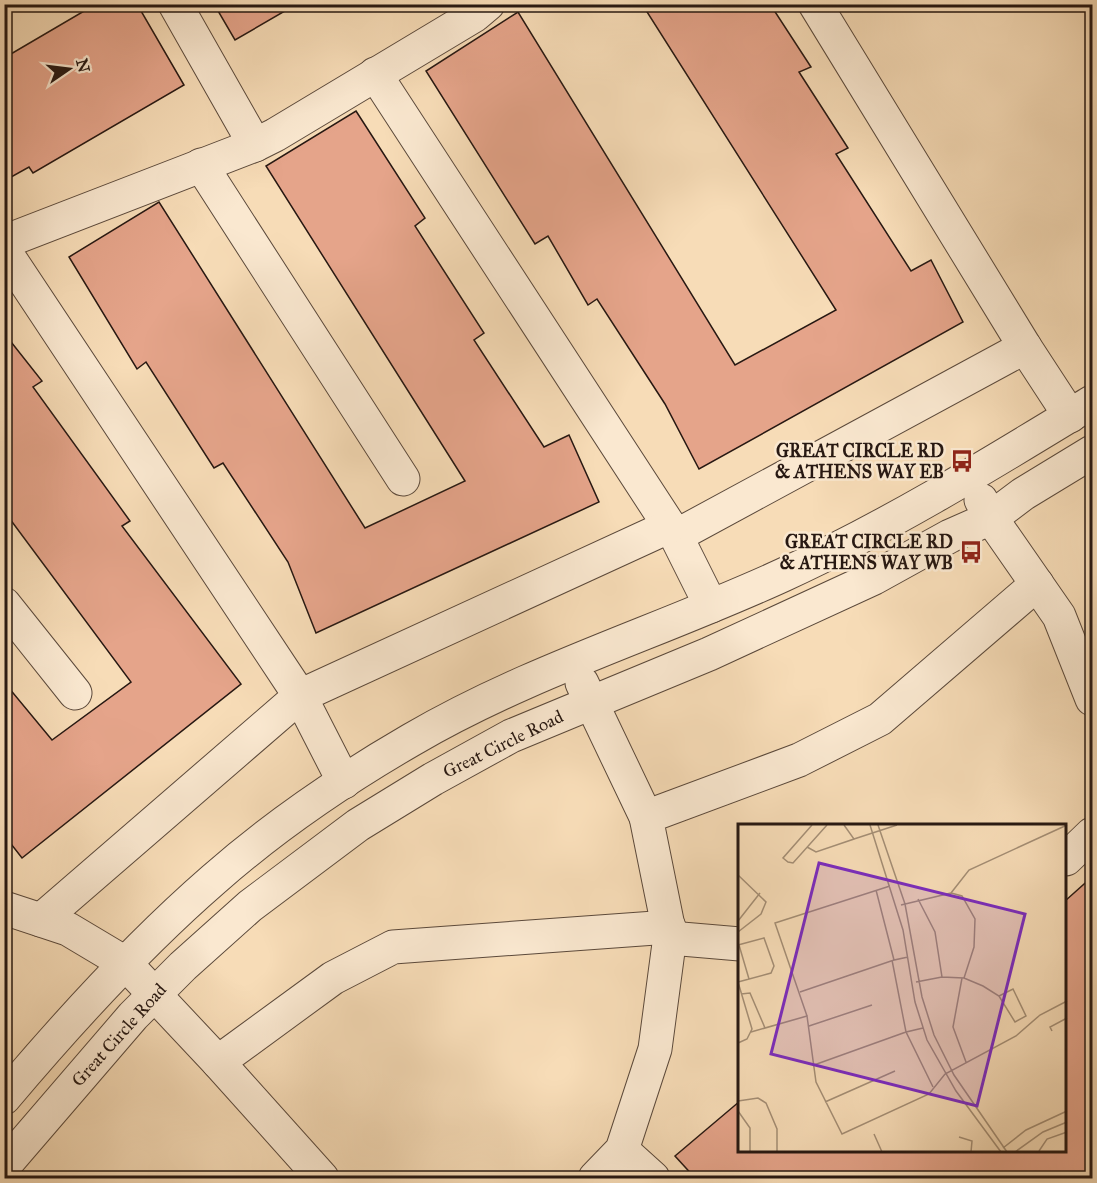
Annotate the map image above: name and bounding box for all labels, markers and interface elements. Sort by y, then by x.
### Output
north arrow [39,39,99,99]
text: N [72,57,94,75]
place label: GREAT CIRCLE RD & ATHENS WAY EB [775,440,944,483]
bus stop icon: GREAT CIRCLE RD & ATHENS WAY EB [949,448,975,474]
place label: GREAT CIRCLE RD & ATHENS WAY WB [780,531,953,574]
bus stop icon: GREAT CIRCLE RD & ATHENS WAY WB [958,539,984,565]
street label: Great Circle Road [439,705,567,783]
inset map [738,824,1067,1153]
street label: Great Circle Road [67,979,171,1091]

